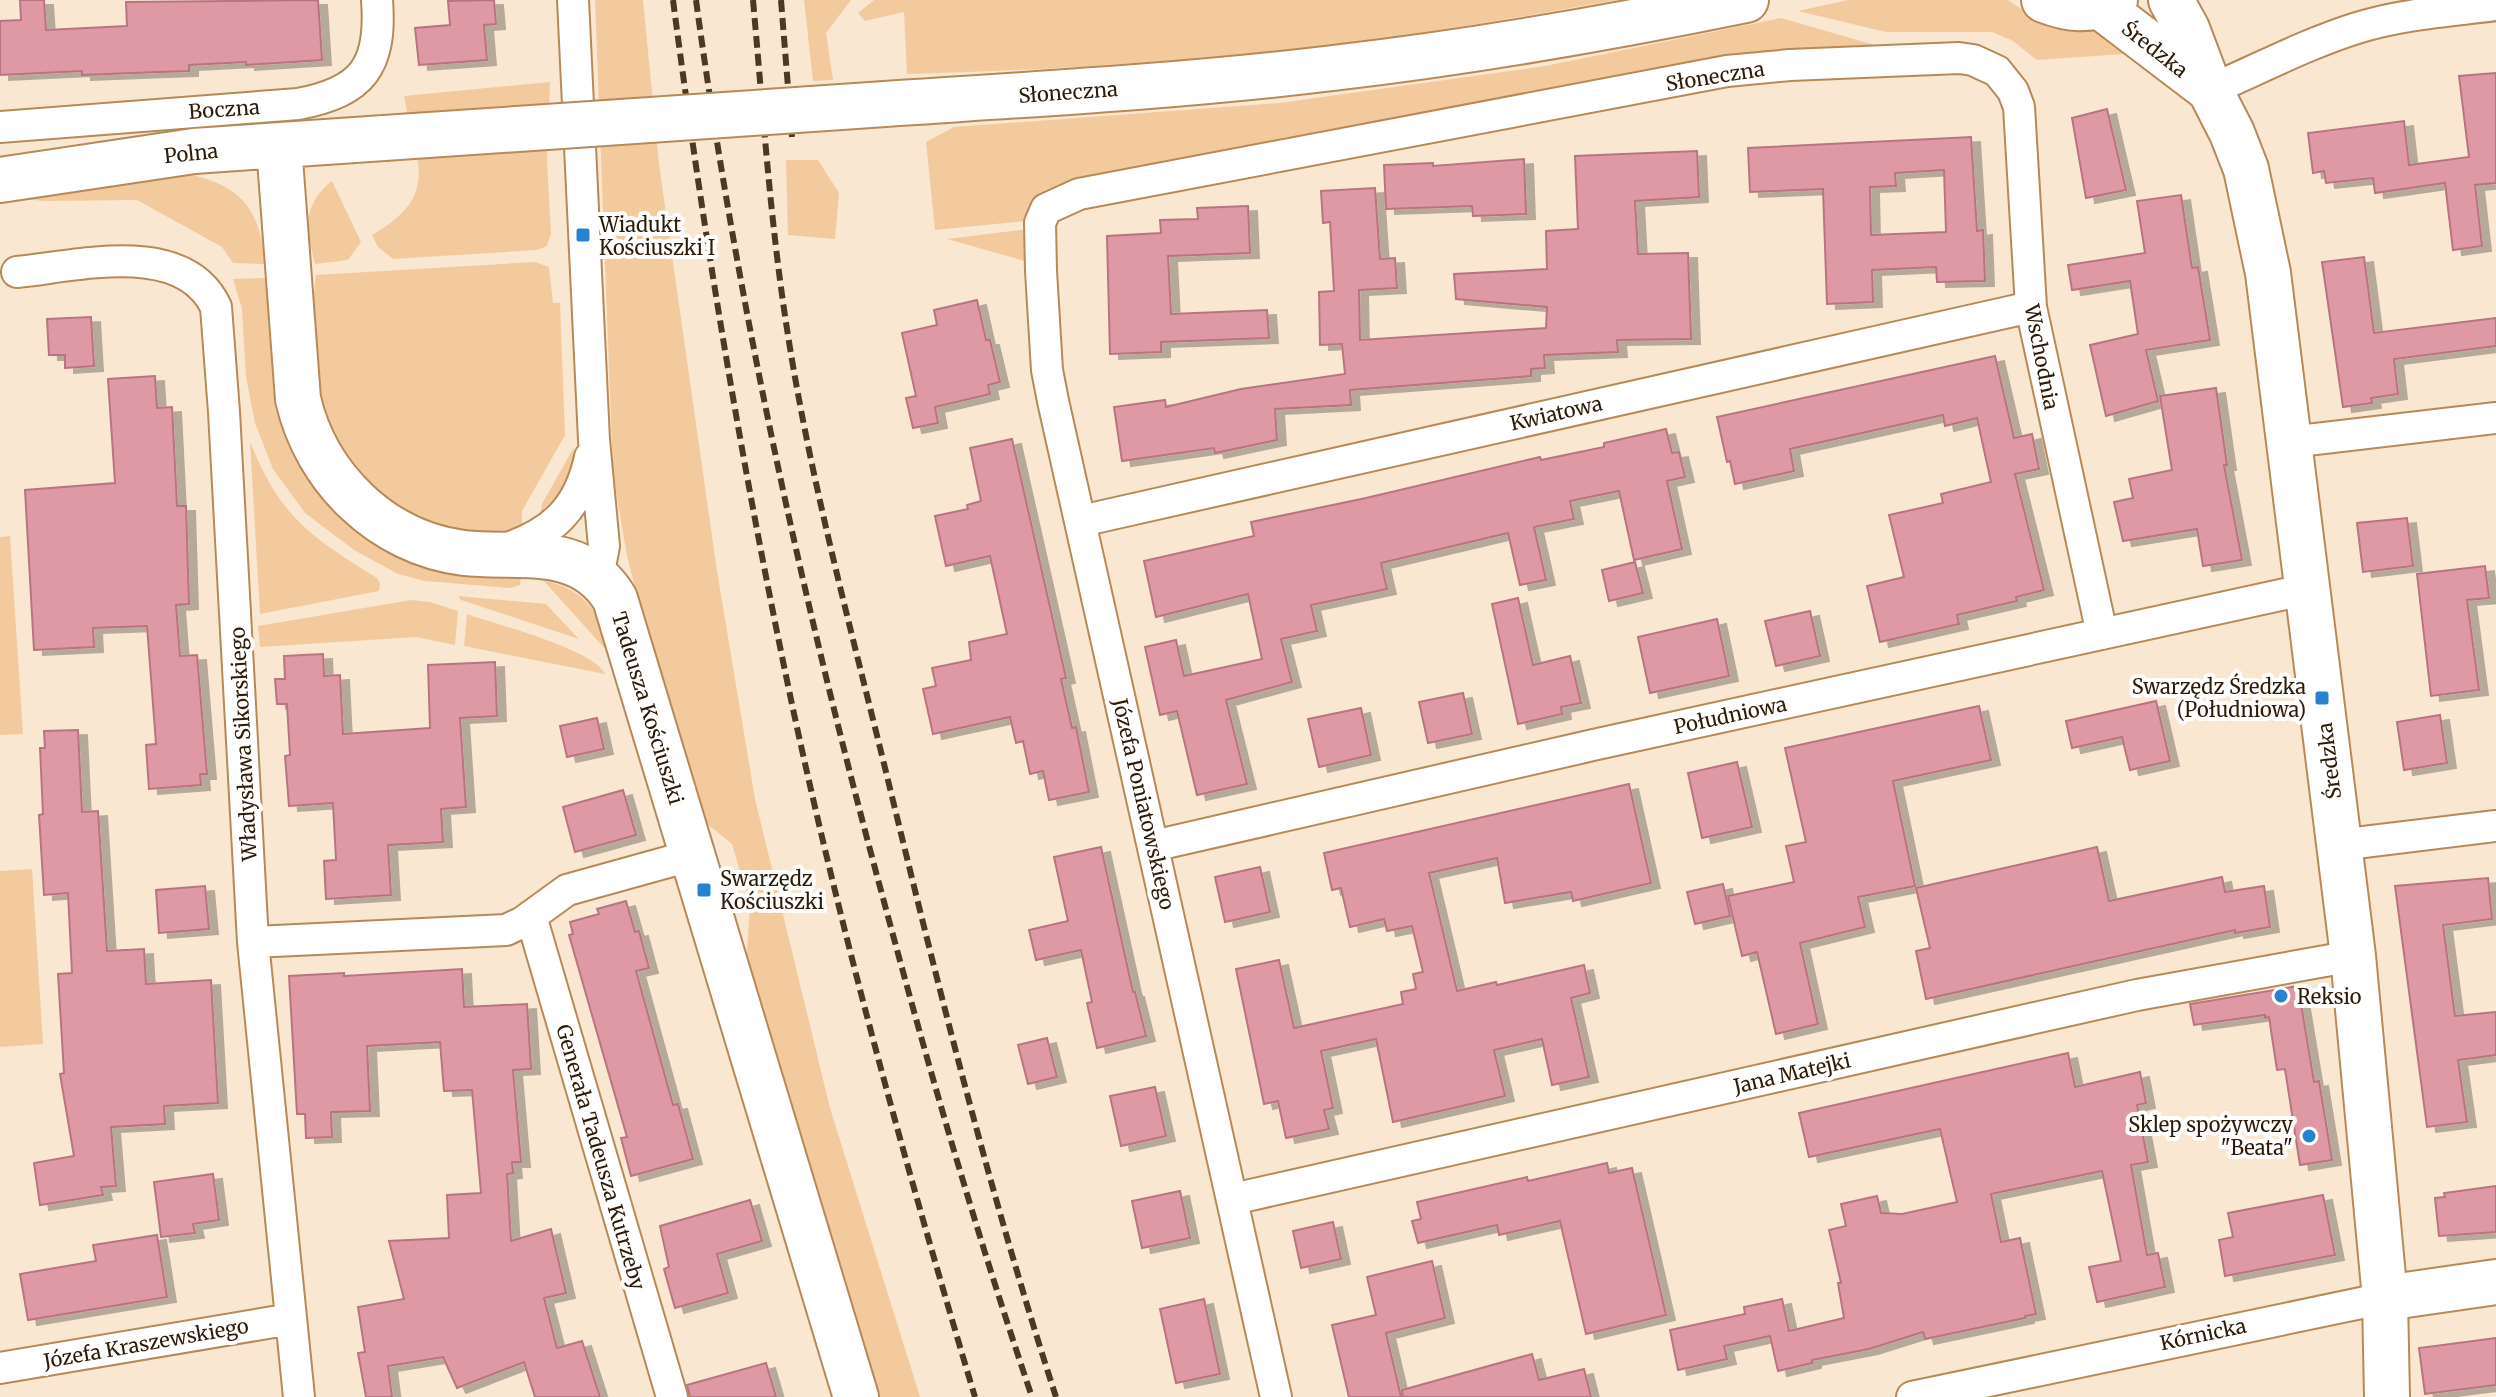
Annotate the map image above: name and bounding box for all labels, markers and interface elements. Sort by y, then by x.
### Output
street label: Średzka [2117,15,2194,83]
street label: Słoneczna [1664,56,1766,96]
street label: Słoneczna [1018,76,1119,108]
street label: Boczna [188,94,261,124]
street label: Polna [163,138,220,168]
place label: Wiadukt Kościuszki I [598,212,715,260]
marker: Wiadukt Kościuszki I [574,226,592,244]
street label: Wschodnia [2019,301,2065,412]
street label: Kwiatowa [1507,390,1605,436]
street label: Tadeusza Kościuszki [607,609,689,807]
street label: Władysława Sikorskiego [224,626,262,863]
place label: Swarzędz Średzka (Południowa) [2132,673,2306,722]
marker: Swarzędz Średzka (Południowa) [2313,689,2331,707]
street label: Południowa [1671,691,1789,739]
street label: Józefa Poniatowskiego [1107,695,1181,912]
street label: Średzka [2311,721,2346,801]
place label: Swarzędz Kościuszki [720,866,824,914]
marker: Swarzędz Kościuszki [695,881,713,899]
place label: Reksio [2297,984,2362,1009]
marker: Reksio [2272,987,2290,1005]
street label: Generała Tadeusza Kutrzeby [551,1021,651,1293]
street label: Jana Matejki [1730,1047,1853,1099]
place label: Sklep spożywczy "Beata" [2128,1112,2293,1160]
marker: Sklep spożywczy "Beata" [2300,1127,2318,1145]
street label: Józefa Kraszewskiego [41,1313,251,1374]
street label: Kórnicka [2158,1313,2249,1355]

